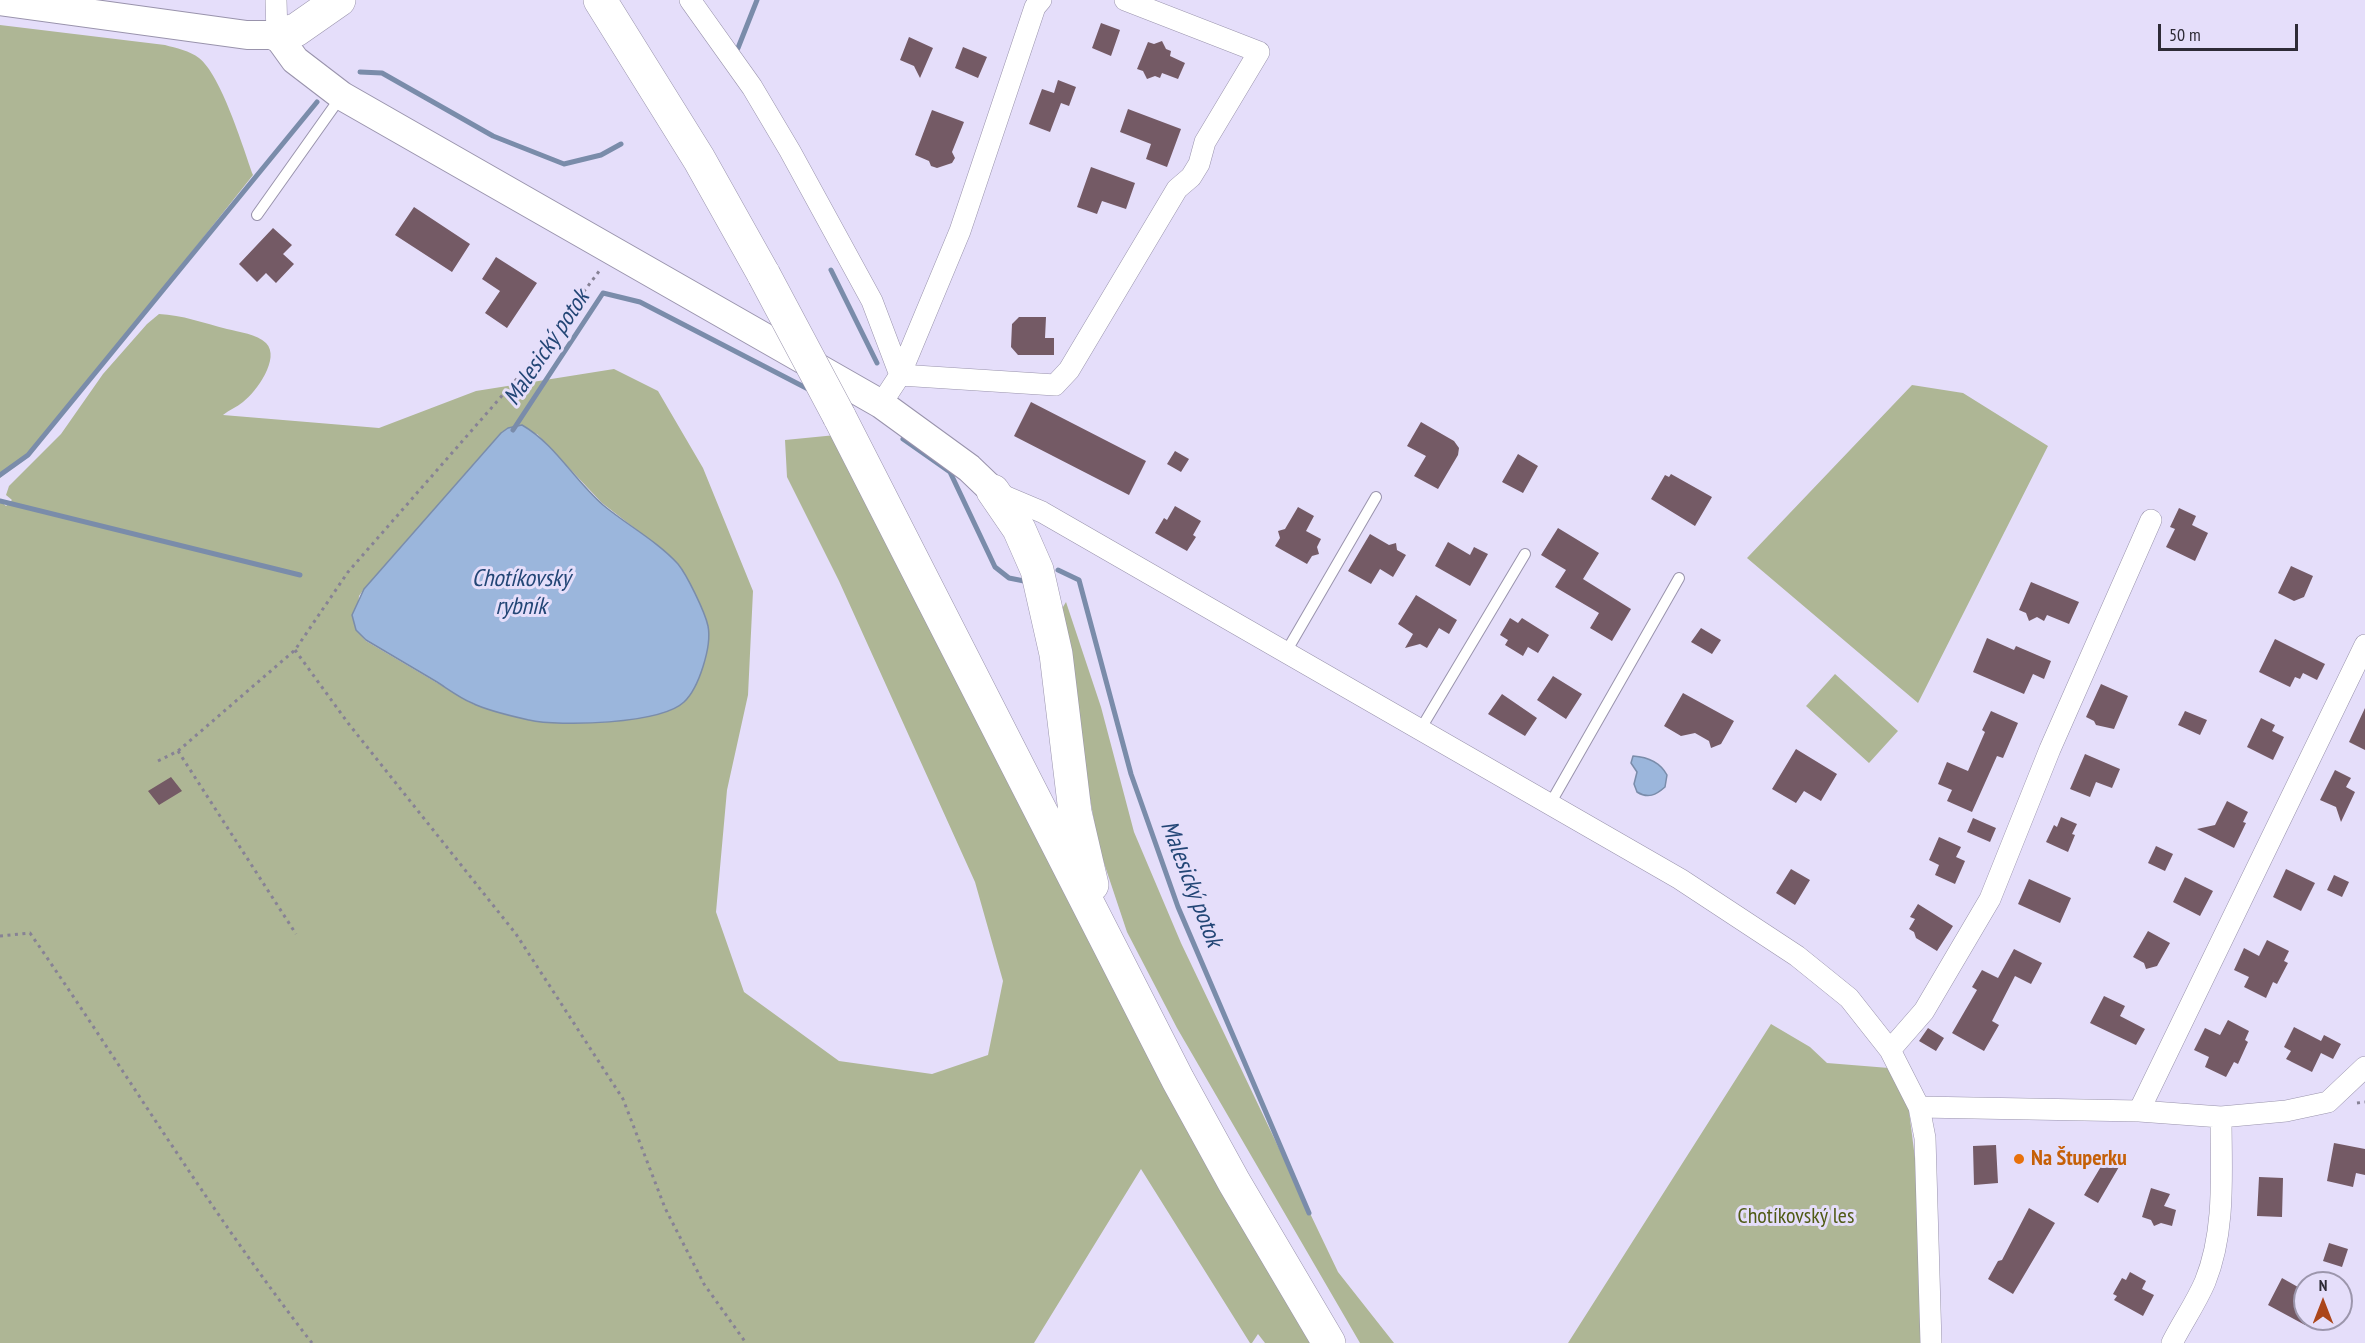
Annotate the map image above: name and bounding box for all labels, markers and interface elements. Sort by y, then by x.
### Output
scale bar [2161,12,2300,50]
text: 50 m [2169,23,2201,46]
water label: Malesický potok [498,285,596,411]
water label: Chotíkovský rybník [472,565,570,621]
water label: Malesický potok [1154,817,1228,951]
place label: Na Štuperku [2031,1146,2127,1172]
marker: Na Štuperku [2012,1152,2026,1166]
park label: Chotíkovský les [1738,1204,1854,1230]
north arrow [2293,1271,2353,1331]
text: N [2319,1275,2327,1295]

